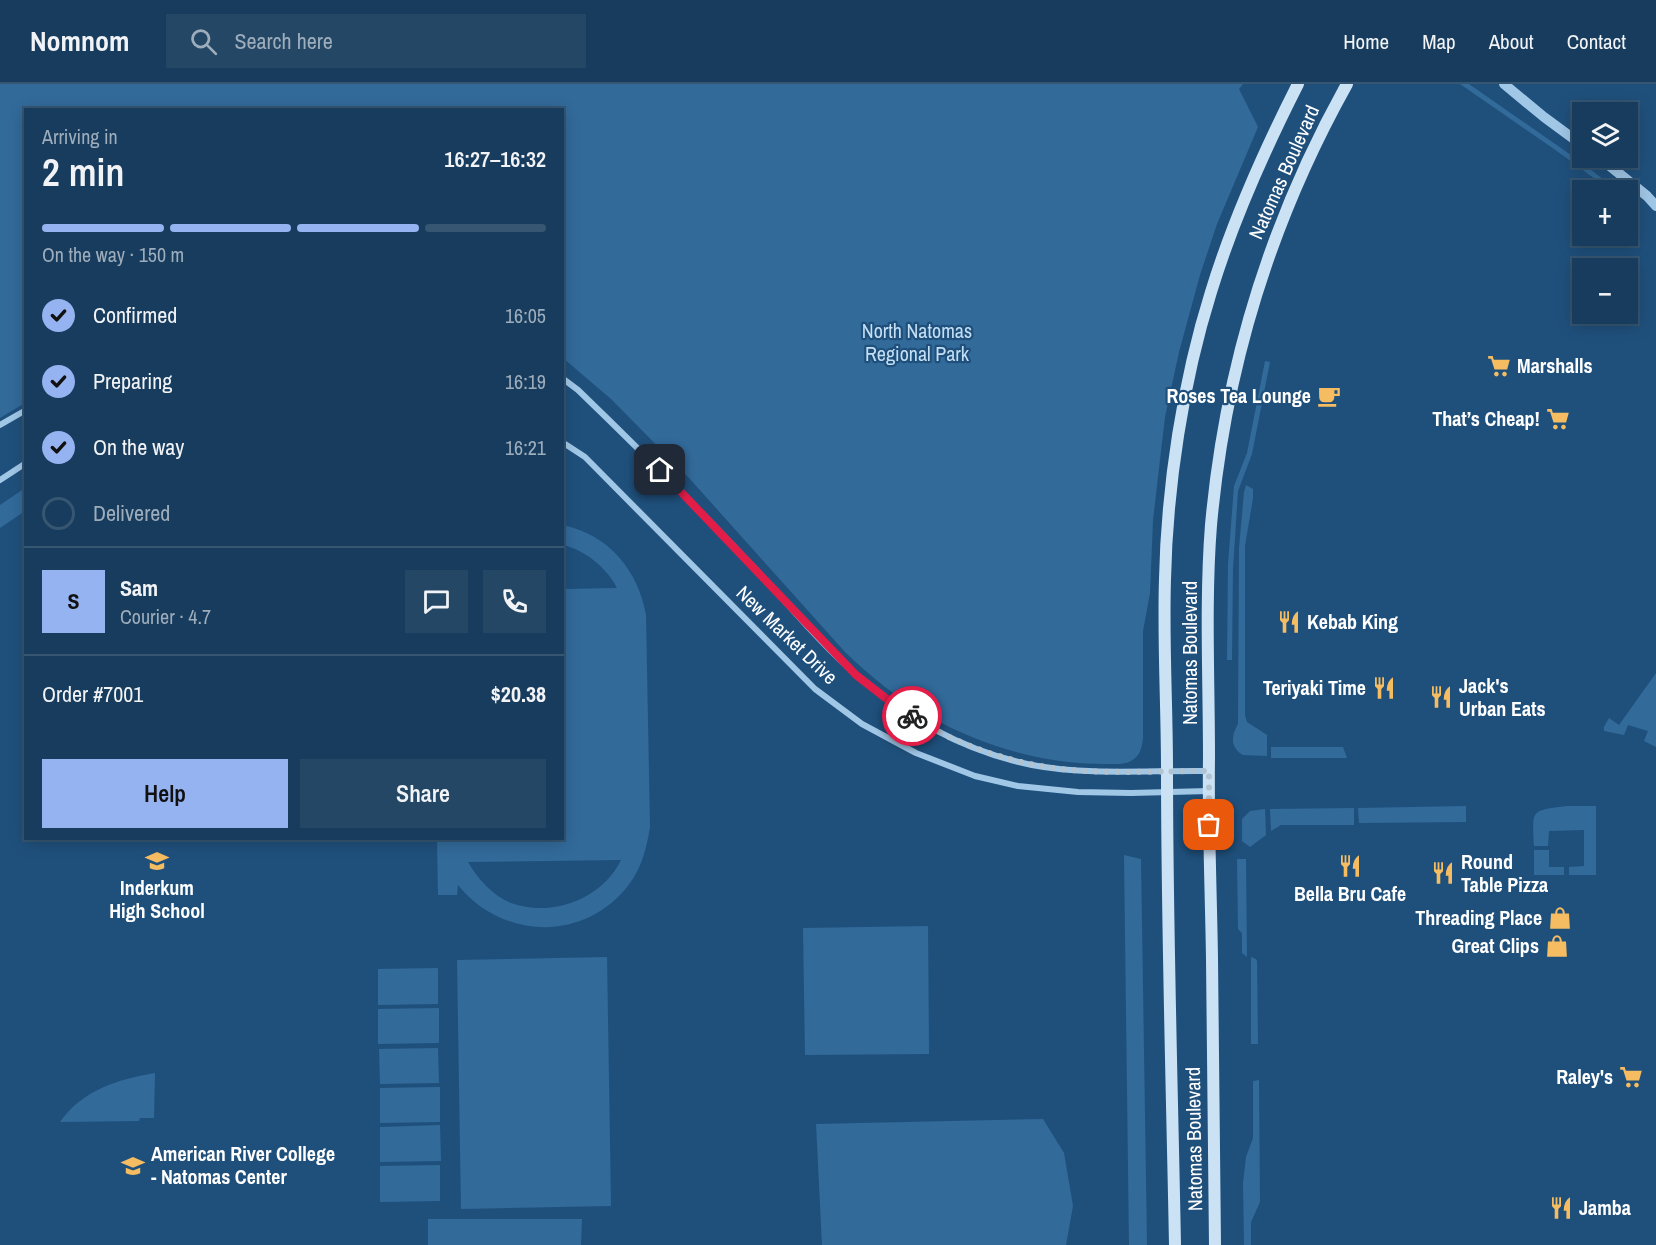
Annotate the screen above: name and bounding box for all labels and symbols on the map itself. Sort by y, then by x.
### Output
street label: Natomas Boulevard [1242,101,1325,243]
park label: North Natomas Regional Park [862,317,972,367]
place label: Marshalls [1517,352,1593,379]
supermarket icon: Marshalls [1486,353,1512,379]
place label: Roses Tea Lounge [1166,382,1311,409]
cafe icon: Roses Tea Lounge [1316,383,1342,409]
place label: That’s Cheap! [1432,405,1540,432]
supermarket icon: That’s Cheap! [1545,406,1571,432]
pin [634,444,685,495]
street label: New Market Drive [731,579,844,690]
street label: Natomas Boulevard [1176,581,1203,725]
place label: Kebab King [1307,608,1398,635]
restaurant icon: Kebab King [1276,609,1302,635]
place label: Jack's Urban Eats [1459,672,1546,722]
place label: Teriyaki Time [1263,674,1366,701]
restaurant icon: Teriyaki Time [1371,675,1397,701]
restaurant icon: Jack's Urban Eats [1428,684,1454,710]
courier [882,686,942,746]
pin [1183,799,1234,850]
school or university icon: Inderkum High School [144,848,170,874]
place label: Round Table Pizza [1461,848,1548,898]
restaurant icon: Bella Bru Cafe [1337,853,1363,879]
restaurant icon: Round Table Pizza [1430,860,1456,886]
place label: Inderkum High School [109,874,205,924]
place label: Bella Bru Cafe [1294,880,1406,907]
place label: Threading Place [1415,904,1542,931]
shop icon: Threading Place [1547,905,1573,931]
place label: Great Clips [1452,932,1539,959]
shop icon: Great Clips [1544,933,1570,959]
place label: Raley's [1556,1063,1613,1090]
supermarket icon: Raley's [1618,1064,1644,1090]
street label: Natomas Boulevard [1179,1067,1208,1211]
place label: American River College - Natomas Center [151,1140,335,1190]
school or university icon: American River College - Natomas Center [120,1153,146,1179]
place label: Jamba [1579,1194,1631,1221]
restaurant icon: Jamba [1548,1195,1574,1221]

